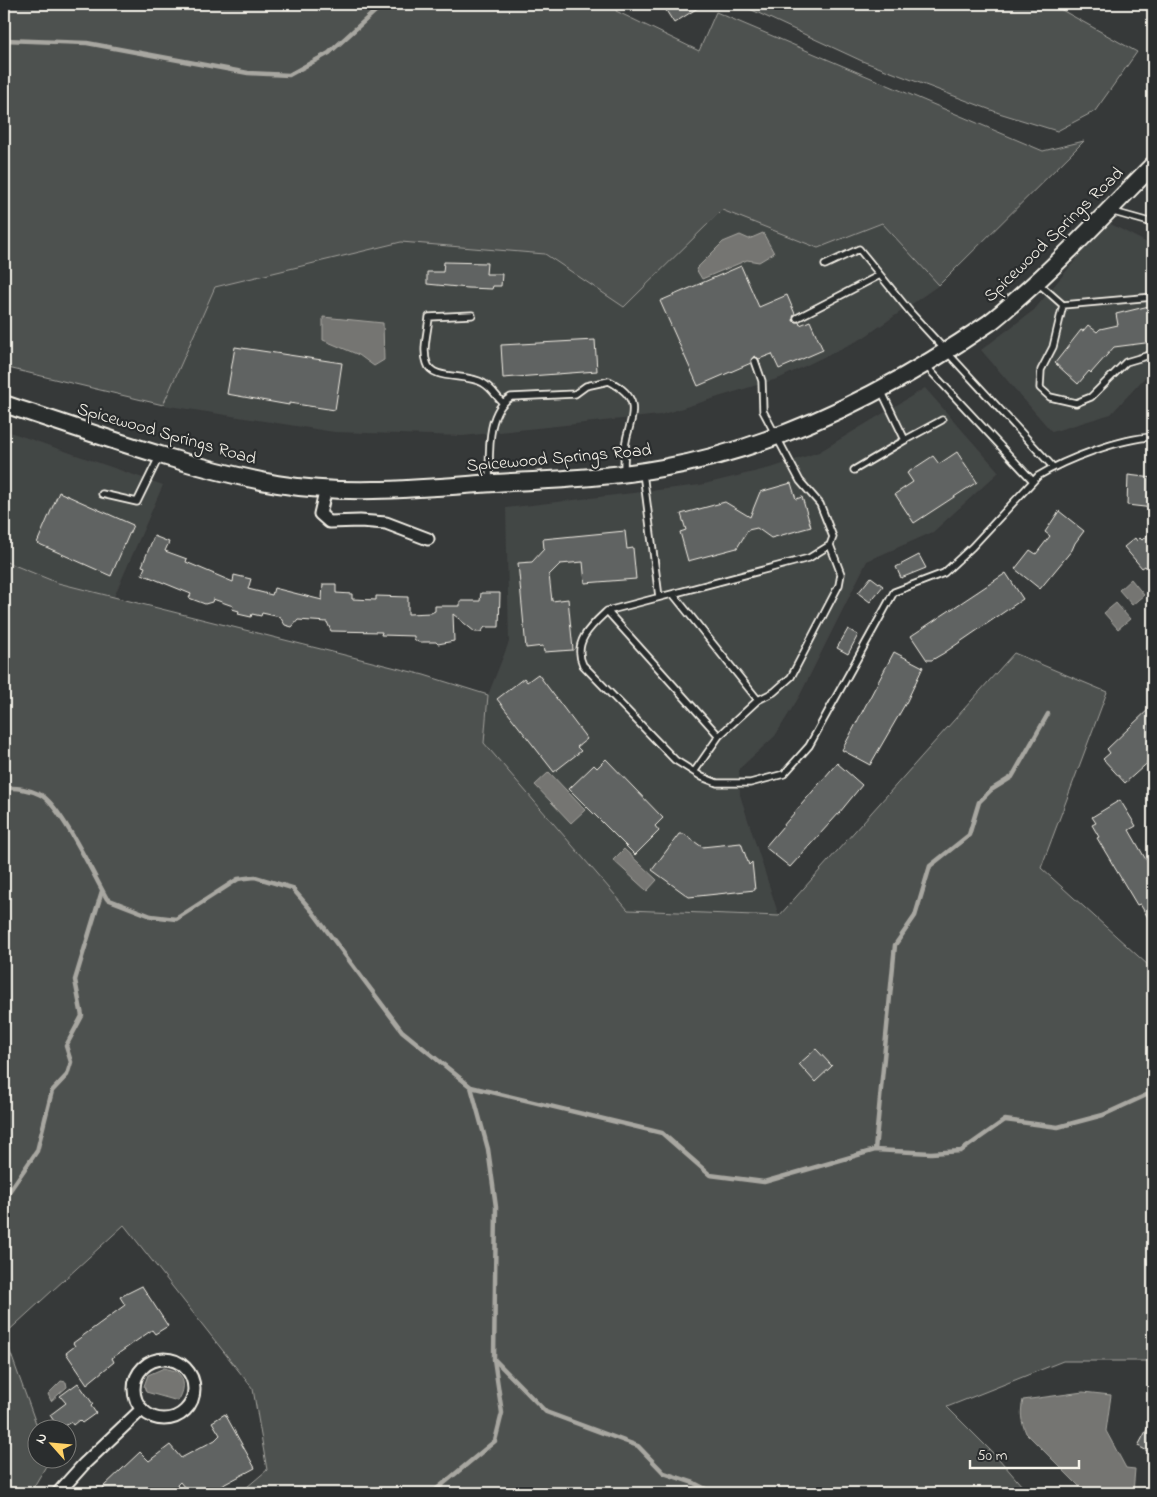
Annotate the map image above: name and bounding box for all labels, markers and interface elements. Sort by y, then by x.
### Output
street label: Spicewood Springs Road [979,162,1131,310]
street label: Spicewood Springs Road [73,397,259,474]
street label: Spicewood Springs Road [466,438,653,481]
north arrow [28,1420,78,1470]
text: N [30,1430,53,1448]
scale bar [970,1437,1078,1469]
text: 50 m [977,1445,1008,1467]

